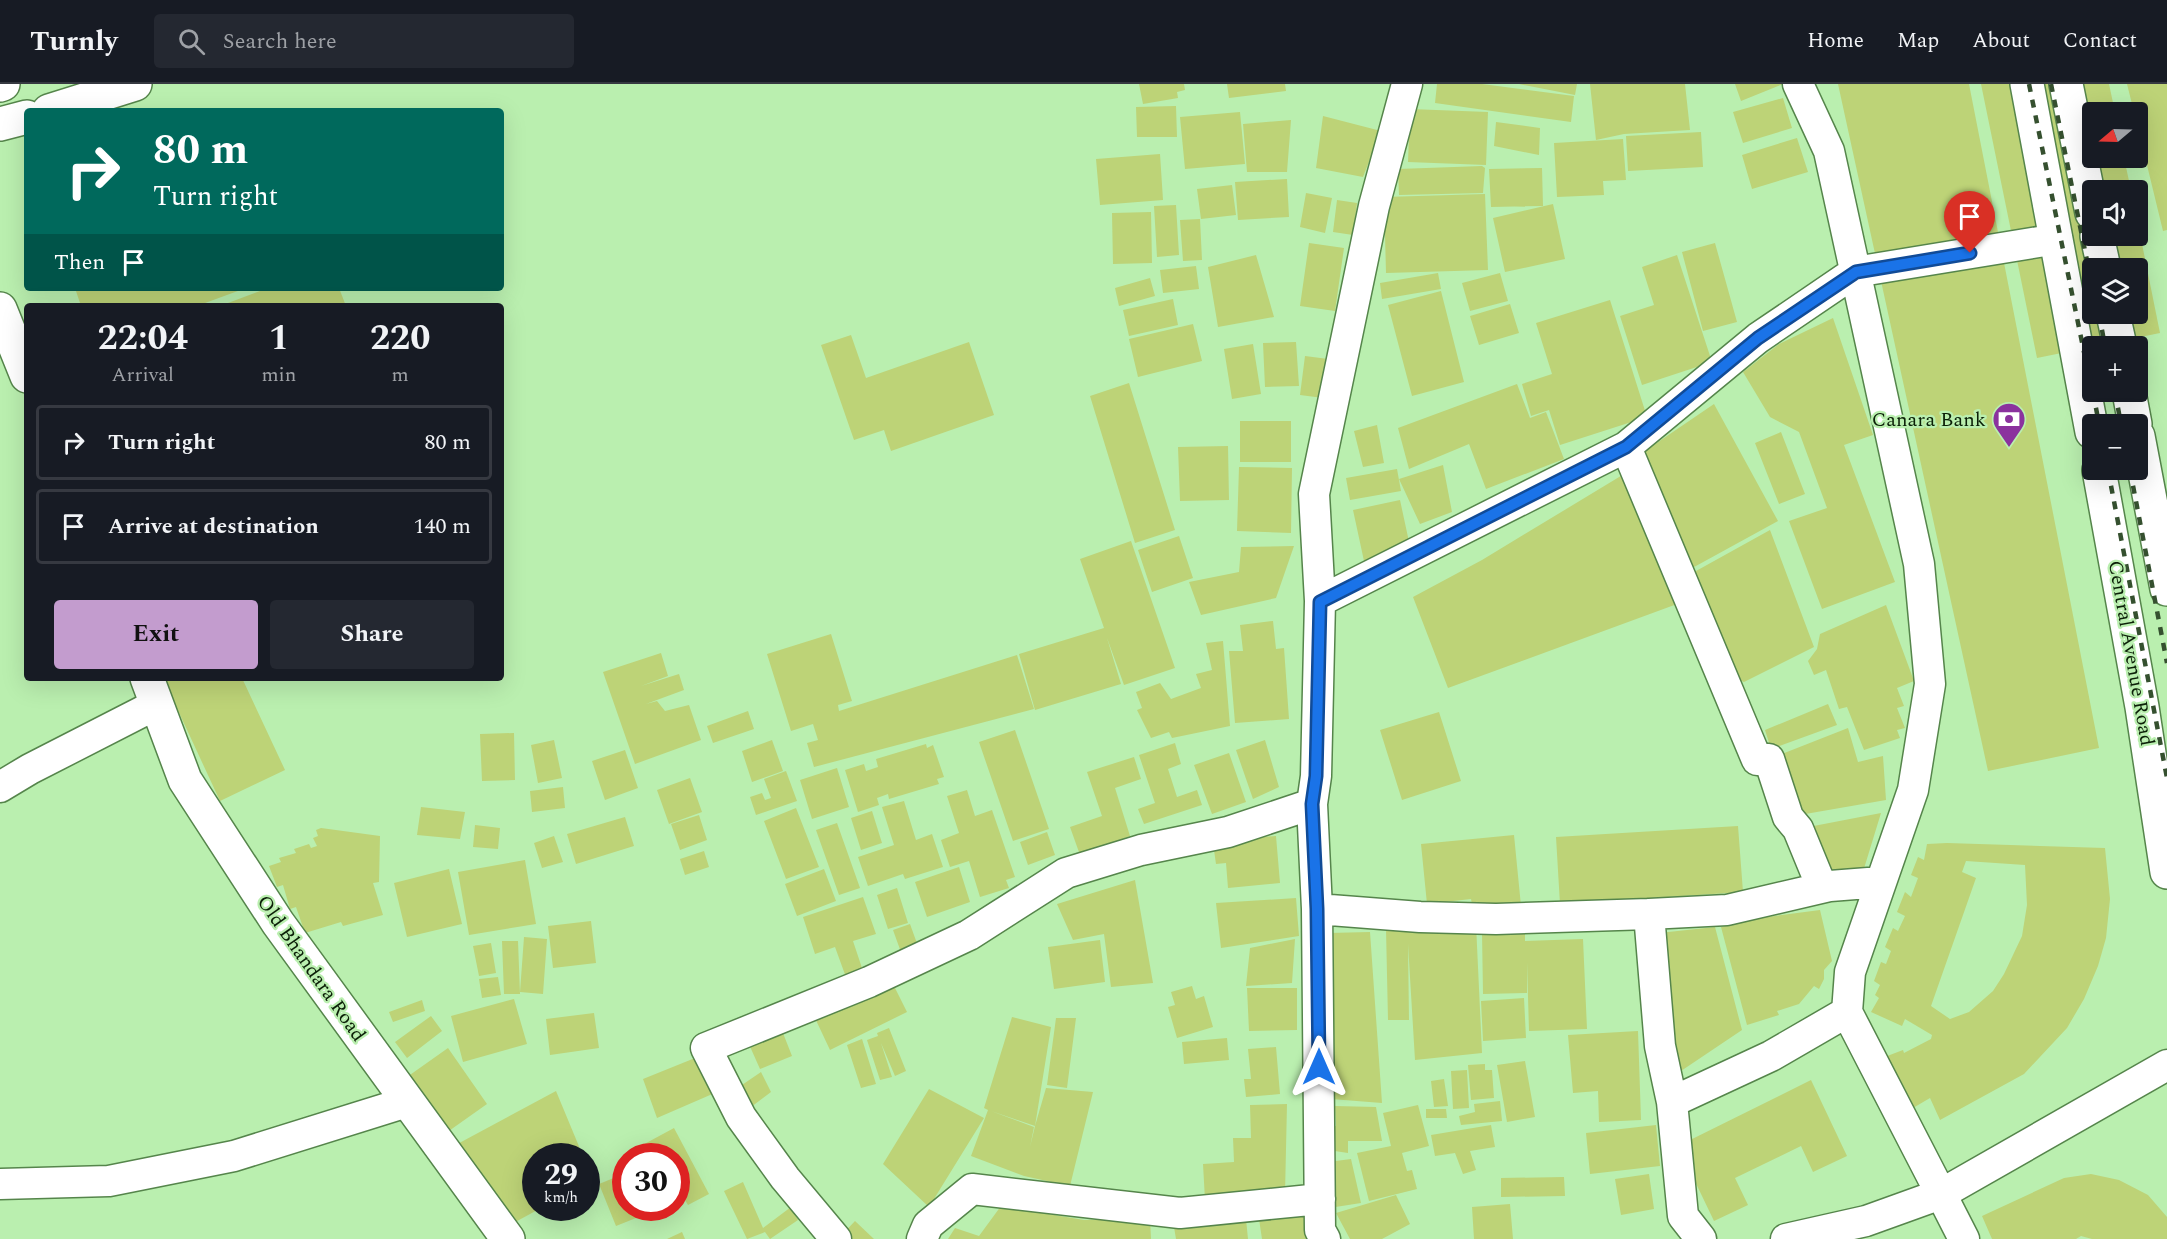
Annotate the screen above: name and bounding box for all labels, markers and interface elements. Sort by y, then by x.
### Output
search box [154,14,574,68]
text: Turnly [30,20,118,63]
icon: search [175,25,208,58]
text: Search here [223,25,337,58]
text: Home [1807,25,1864,57]
text: Map [1897,25,1939,57]
text: About [1972,25,2030,57]
text: Contact [2063,25,2137,57]
north arrow [2082,102,2148,168]
map controls [2082,102,2148,480]
text: 80 m [153,119,248,182]
icon: right [54,132,132,210]
text: Turn right [153,176,278,218]
button: sound [2082,180,2148,246]
pin [1944,191,1995,253]
icon: arrive [1953,200,1986,233]
text: Then [54,246,105,279]
icon: arrive [117,246,150,279]
button: layers [2082,258,2148,324]
text: 22:04 [97,311,188,366]
text: 1 [269,311,289,366]
text: 220 [370,311,430,366]
button: + [2082,336,2148,402]
text: Arrival [112,360,174,390]
text: min [261,360,296,390]
text: m [392,360,409,390]
bank icon: Canara Bank [1991,401,2027,448]
place label: Canara Bank [1872,405,1986,435]
button: − [2082,414,2148,480]
icon: right [57,426,90,459]
text: Turn right [108,426,215,459]
text: 80 m [425,426,471,459]
icon: arrive [57,510,90,543]
text: Arrive at destination [108,510,319,543]
text: 140 m [414,510,471,543]
street label: Central Avenue Road [2100,558,2162,748]
button: Exit [54,600,258,669]
button: Share [270,600,474,669]
street label: Old Bhandara Road [249,889,373,1048]
position arrow [1287,1035,1351,1099]
speed limit sign: 30 [612,1143,690,1221]
text: 29 [544,1152,578,1198]
text: km/h [544,1186,578,1209]

